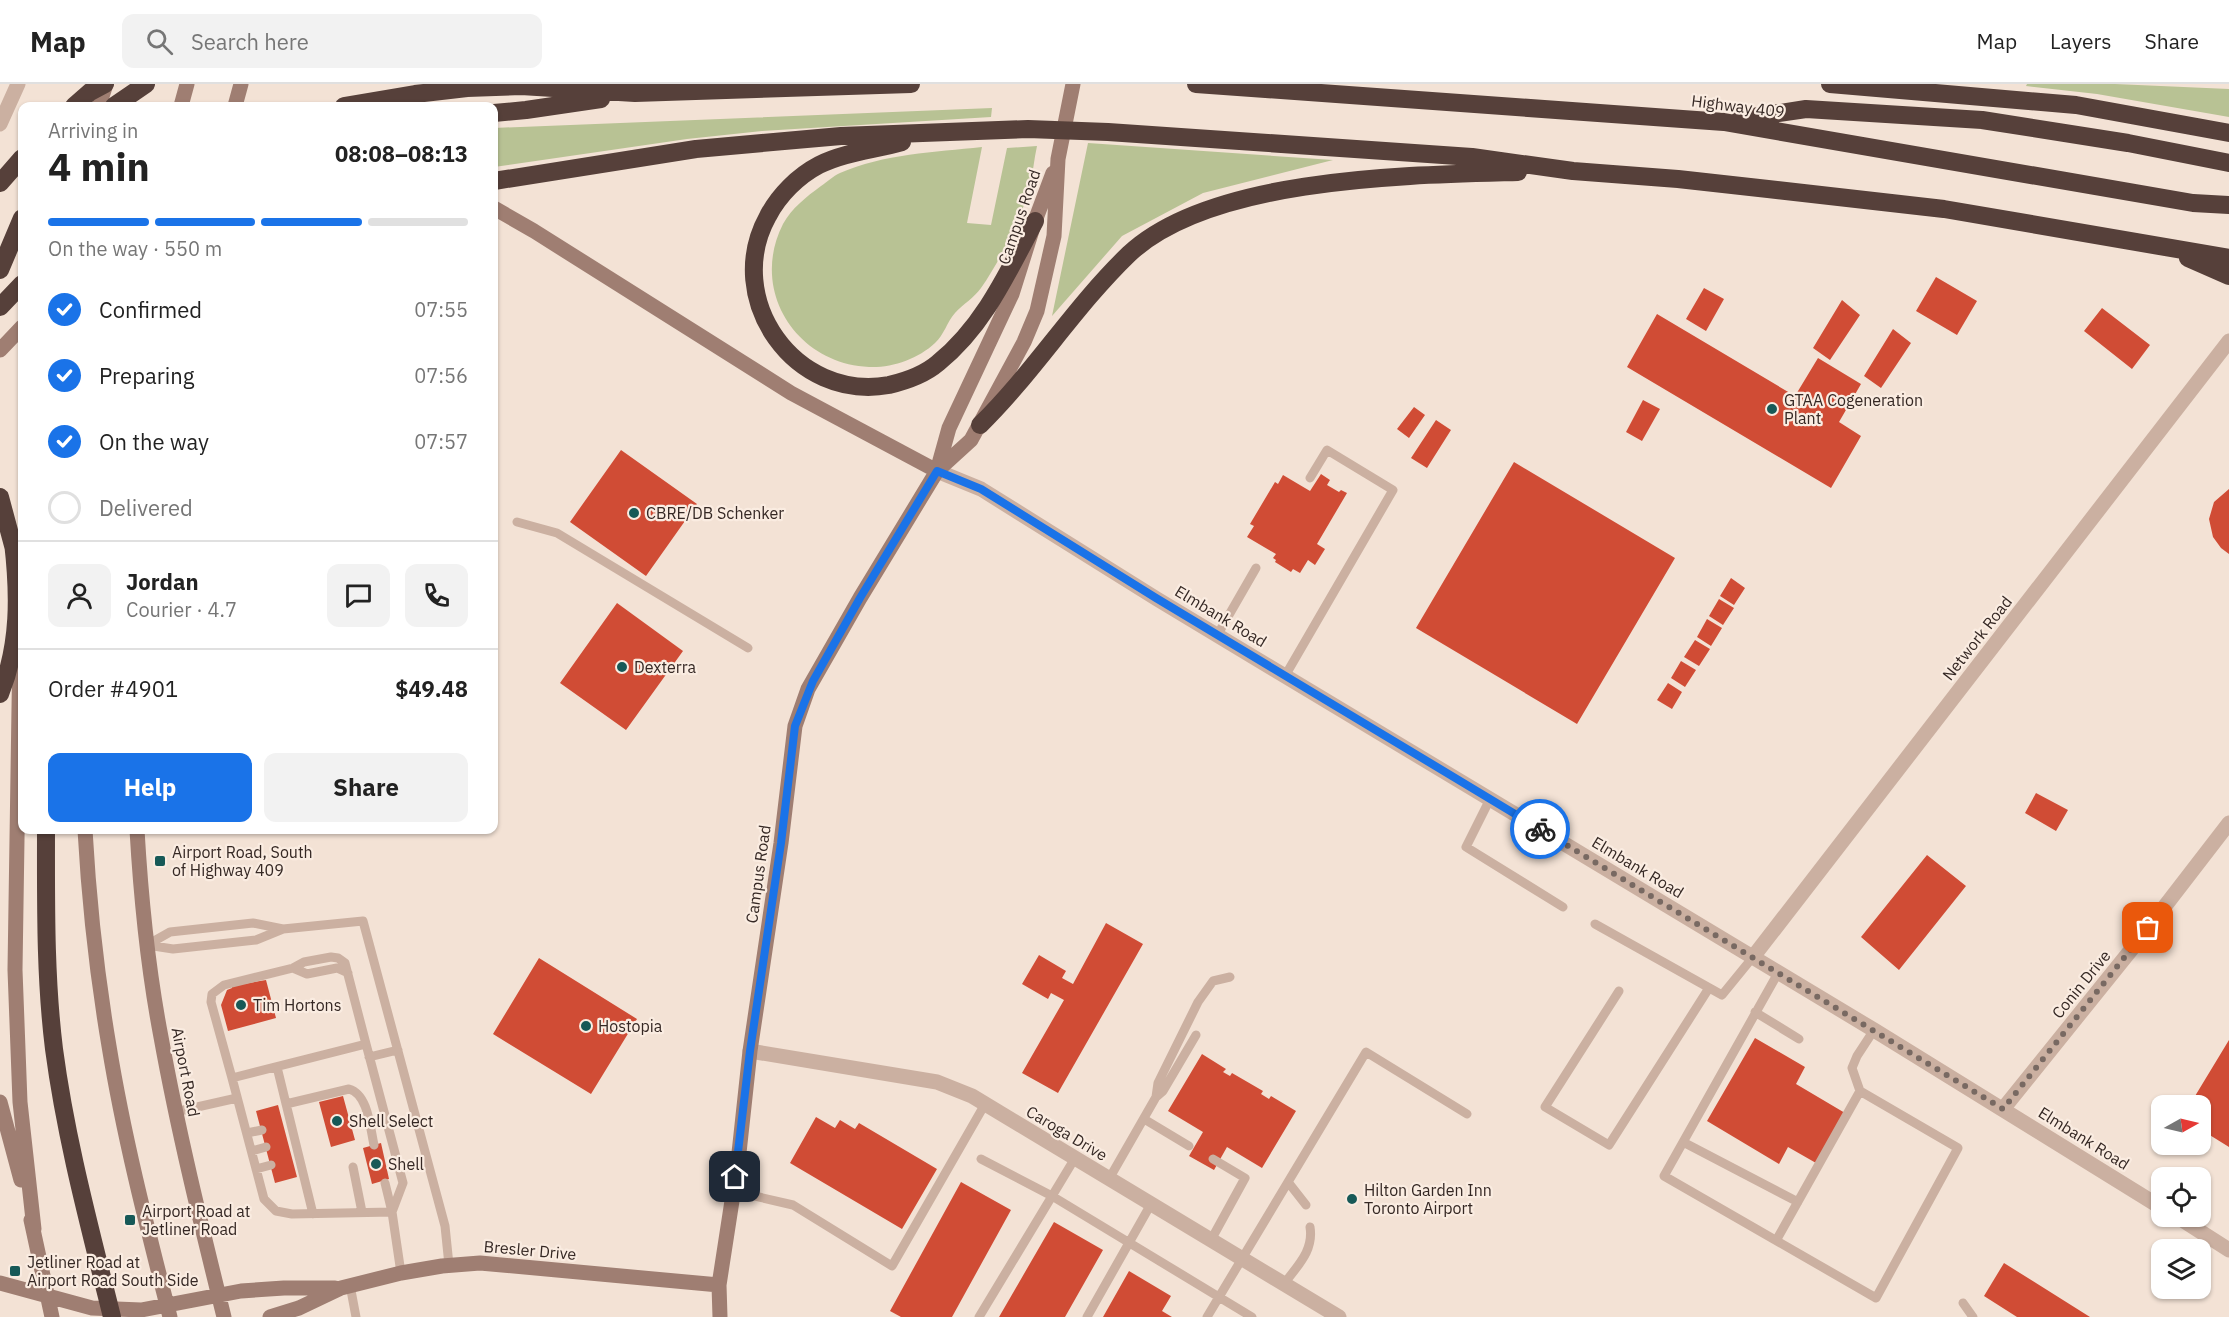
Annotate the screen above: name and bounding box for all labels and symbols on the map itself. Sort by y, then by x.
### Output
street label: Highway 409 [1690,90,1786,122]
street label: Campus Road [993,167,1045,267]
place label: GTAA Cogeneration Plant [1784,390,1923,428]
marker: GTAA Cogeneration Plant [1765,402,1779,416]
place label: CBRE/DB Schenker [646,503,784,523]
marker: CBRE/DB Schenker [627,506,641,520]
street label: Elmbank Road [1171,581,1271,651]
street label: Network Road [1938,592,2016,684]
place label: Dexterra [634,657,696,677]
marker: Dexterra [615,660,629,674]
courier [1510,799,1570,859]
street label: Campus Road [741,824,775,924]
street label: Elmbank Road [1588,832,1688,902]
place label: Airport Road, South of Highway 409 [172,842,313,880]
marker: Airport Road, South of Highway 409 [153,854,167,868]
pin [2122,902,2173,953]
street label: Conin Drive [2047,946,2115,1022]
place label: Tim Hortons [253,995,342,1015]
marker: Tim Hortons [234,998,248,1012]
place label: Hostopia [598,1016,663,1036]
marker: Hostopia [579,1019,593,1033]
street label: Airport Road [168,1026,204,1118]
north arrow [2151,1095,2211,1155]
street label: Caroga Drive [1023,1101,1111,1165]
street label: Elmbank Road [2035,1102,2133,1174]
place label: Shell Select [349,1111,433,1131]
marker: Shell Select [330,1114,344,1128]
pin [709,1151,760,1202]
place label: Shell [388,1154,424,1174]
marker: Shell [369,1157,383,1171]
place label: Hilton Garden Inn Toronto Airport [1364,1180,1492,1218]
marker: Hilton Garden Inn Toronto Airport [1345,1192,1359,1206]
place label: Airport Road at Jetliner Road [142,1201,250,1239]
marker: Airport Road at Jetliner Road [123,1213,137,1227]
street label: Bresler Drive [483,1236,577,1264]
place label: Jetliner Road at Airport Road South Side [27,1252,199,1290]
marker: Jetliner Road at Airport Road South Side [8,1264,22,1278]

